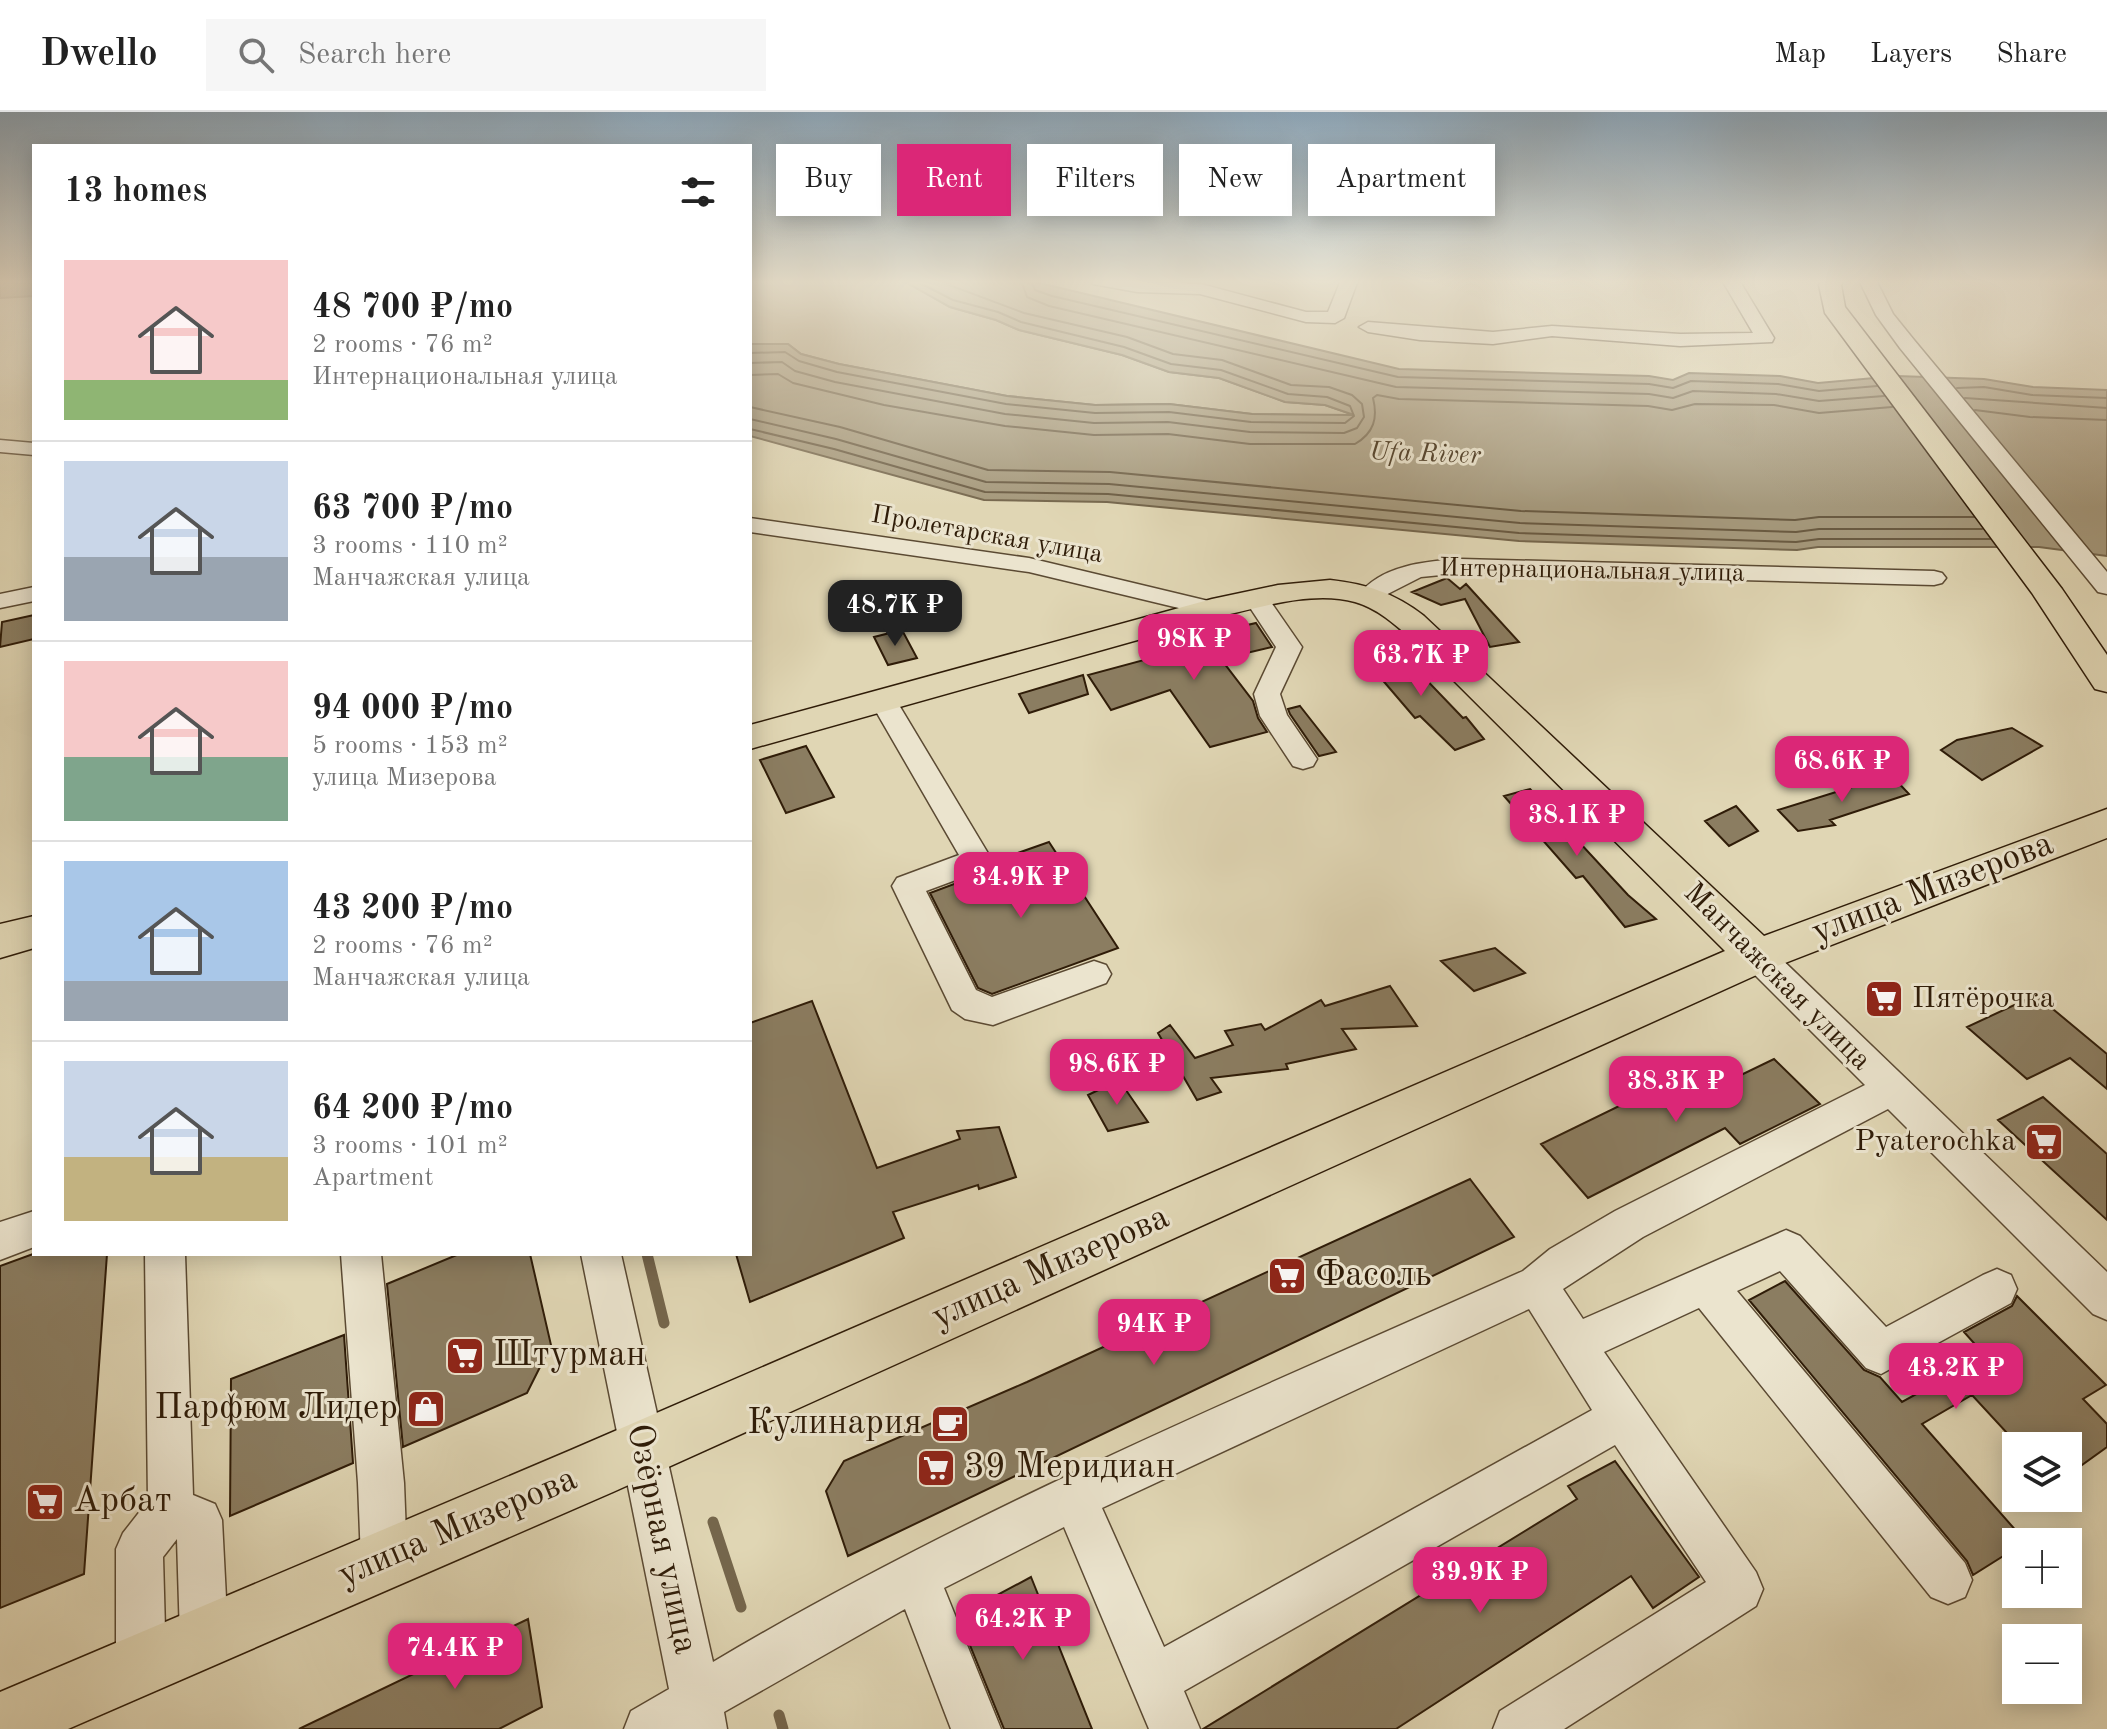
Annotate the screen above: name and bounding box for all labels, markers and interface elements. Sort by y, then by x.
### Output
search box [206,19,766,91]
icon: search [234,33,278,77]
text: Dwello [40,36,158,74]
text: Search here [298,40,451,70]
text: Map [1774,41,1826,69]
text: Layers [1870,41,1952,69]
text: Share [1996,41,2067,69]
chip: Buy [776,144,881,216]
chip: Rent [897,144,1011,216]
chip: Filters [1027,144,1163,216]
chip: New [1179,144,1292,216]
chip: Apartment [1308,144,1495,216]
icon: filters [676,170,720,214]
text: 13 homes [64,175,207,209]
text: 48 700 ₽/mo [312,291,513,325]
icon: home [128,292,224,388]
text: 2 rooms · 76 m² [312,332,493,358]
text: Интернациональная улица [312,364,618,390]
water label: Ufa River [1369,439,1482,469]
text: 63 700 ₽/mo [312,492,513,526]
icon: home [128,493,224,589]
street label: Пролетарская улица [869,502,1105,568]
text: 3 rooms · 110 m² [312,533,508,559]
street label: Интернациональная улица [1439,555,1745,587]
text: Манчажская улица [312,565,530,591]
pin: 48.7K ₽ [821,580,969,648]
text: 48.7K ₽ [846,593,944,619]
pin: 98K ₽ [1138,614,1250,682]
text: 98K ₽ [1156,627,1232,653]
pin: 63.7K ₽ [1347,630,1495,698]
text: 63.7K ₽ [1372,643,1470,669]
text: 94 000 ₽/mo [312,692,513,726]
icon: home [128,693,224,789]
text: 5 rooms · 153 m² [312,733,508,759]
pin: 68.6K ₽ [1768,736,1916,804]
text: 68.6K ₽ [1793,749,1891,775]
text: улица Мизерова [312,765,497,791]
pin: 38.1K ₽ [1503,790,1651,858]
text: 38.1K ₽ [1528,803,1626,829]
street label: улица Мизерова [1807,826,2059,952]
pin: 34.9K ₽ [947,852,1095,920]
text: 34.9K ₽ [972,865,1070,891]
street label: Манчажская улица [1677,877,1877,1077]
text: 43 200 ₽/mo [312,892,513,926]
icon: home [128,893,224,989]
text: 2 rooms · 76 m² [312,933,493,959]
text: Манчажская улица [312,965,530,991]
supermarket icon: Пятёрочка [1863,978,1905,1020]
place label: Пятёрочка [1912,984,2055,1014]
pin: 98.6K ₽ [1043,1039,1191,1107]
text: 98.6K ₽ [1068,1052,1166,1078]
pin: 38.3K ₽ [1602,1056,1750,1124]
text: 38.3K ₽ [1627,1069,1725,1095]
text: 64 200 ₽/mo [312,1092,513,1126]
icon: home [128,1093,224,1189]
supermarket icon: Pyaterochka [2023,1121,2065,1163]
place label: Pyaterochka [1855,1127,2016,1157]
text: 3 rooms · 101 m² [312,1133,508,1159]
text: Apartment [312,1165,434,1191]
street label: улица Мизерова [927,1200,1175,1336]
supermarket icon: Фасоль [1266,1255,1308,1297]
place label: Фасоль [1315,1258,1432,1294]
pin: 94K ₽ [1098,1299,1210,1367]
text: 94K ₽ [1116,1312,1192,1338]
supermarket icon: Штурман [444,1335,486,1377]
place label: Штурман [493,1338,646,1374]
pin: 43.2K ₽ [1882,1343,2030,1411]
text: 43.2K ₽ [1907,1356,2005,1382]
shop icon: Парфюм Лидер [405,1388,447,1430]
place label: Парфюм Лидер [154,1391,398,1427]
cafe icon: Кулинария [929,1403,971,1445]
place label: Кулинария [747,1406,922,1442]
street label: Озёрная улица [619,1421,703,1658]
map controls [2002,1432,2082,1704]
button: layers [2002,1432,2082,1512]
supermarket icon: 39 Меридиан [915,1447,957,1489]
place label: 39 Меридиан [964,1450,1175,1486]
street label: улица Мизерова [333,1461,583,1594]
supermarket icon: Арбат [24,1481,66,1523]
place label: Арбат [73,1484,172,1520]
button: + [2002,1528,2082,1608]
pin: 39.9K ₽ [1406,1547,1554,1615]
text: 39.9K ₽ [1431,1560,1529,1586]
pin: 64.2K ₽ [949,1594,1097,1662]
text: 64.2K ₽ [974,1607,1072,1633]
pin: 74.4K ₽ [381,1623,529,1691]
button: − [2002,1624,2082,1704]
text: 74.4K ₽ [406,1636,504,1662]

